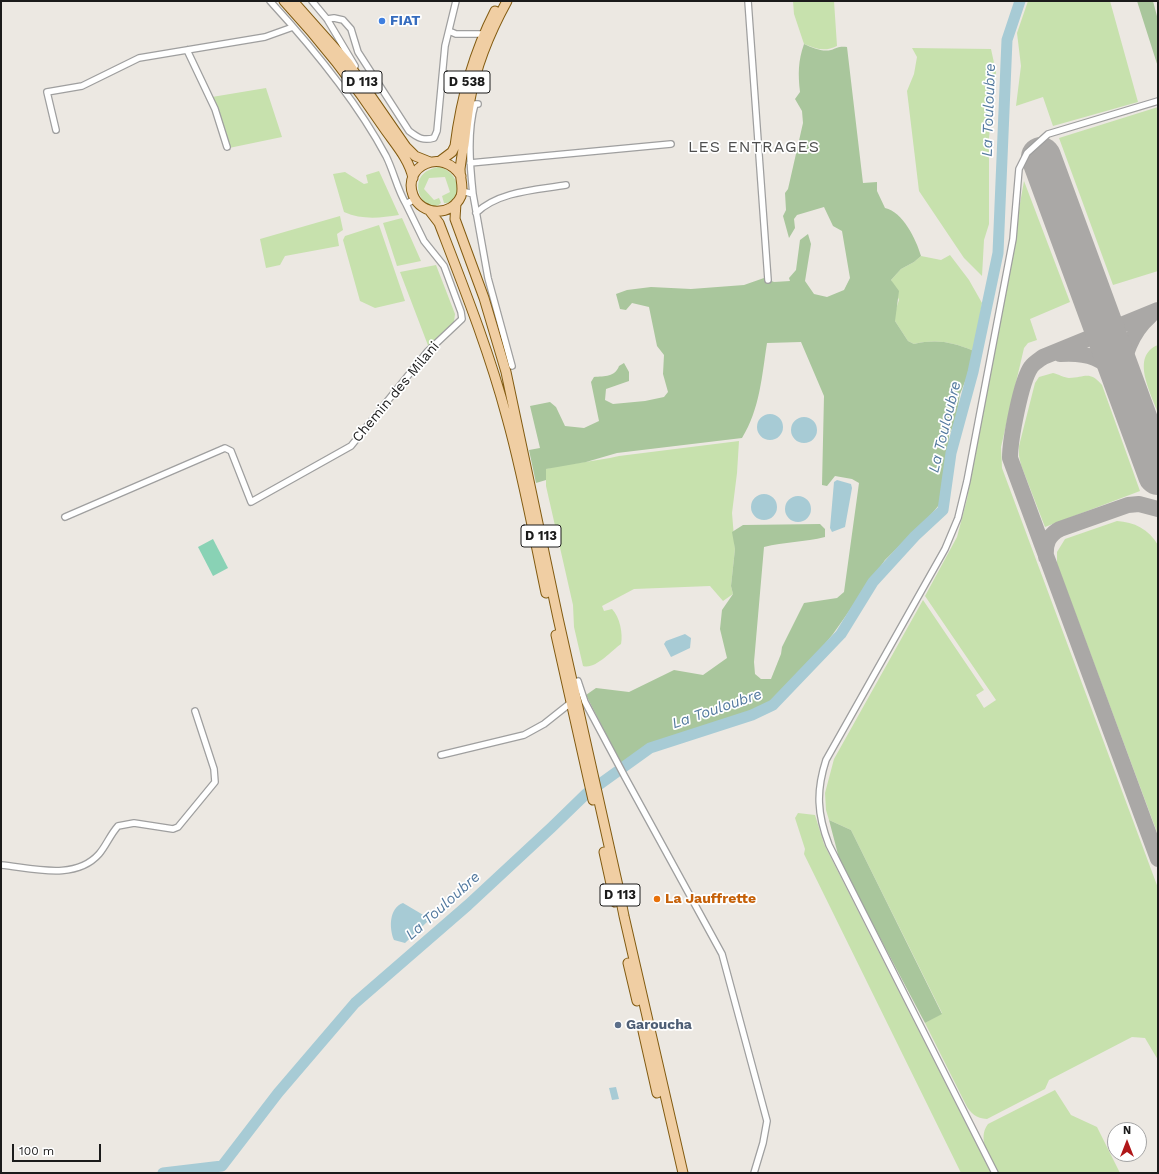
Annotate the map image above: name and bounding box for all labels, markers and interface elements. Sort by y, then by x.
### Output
place label: FIAT [390,13,420,29]
marker: FIAT [377,16,387,26]
water label: La Touloubre [978,63,1000,157]
road number: D 113 [342,71,382,93]
road number: D 538 [444,71,490,93]
district label: LES ENTRAGES [688,137,820,157]
street label: Chemin des Milani [349,338,443,446]
water label: La Touloubre [925,379,965,475]
road number: D 113 [521,525,561,547]
water label: La Touloubre [670,685,764,733]
water label: La Touloubre [402,868,484,944]
road number: D 113 [600,884,640,906]
place label: La Jauffrette [665,891,756,907]
marker: La Jauffrette [652,894,662,904]
place label: Garoucha [626,1017,692,1033]
marker: Garoucha [613,1020,623,1030]
north arrow [1107,1122,1147,1162]
text: N [1123,1124,1131,1137]
scale bar [14,1136,103,1162]
text: 100 m [19,1144,54,1158]

